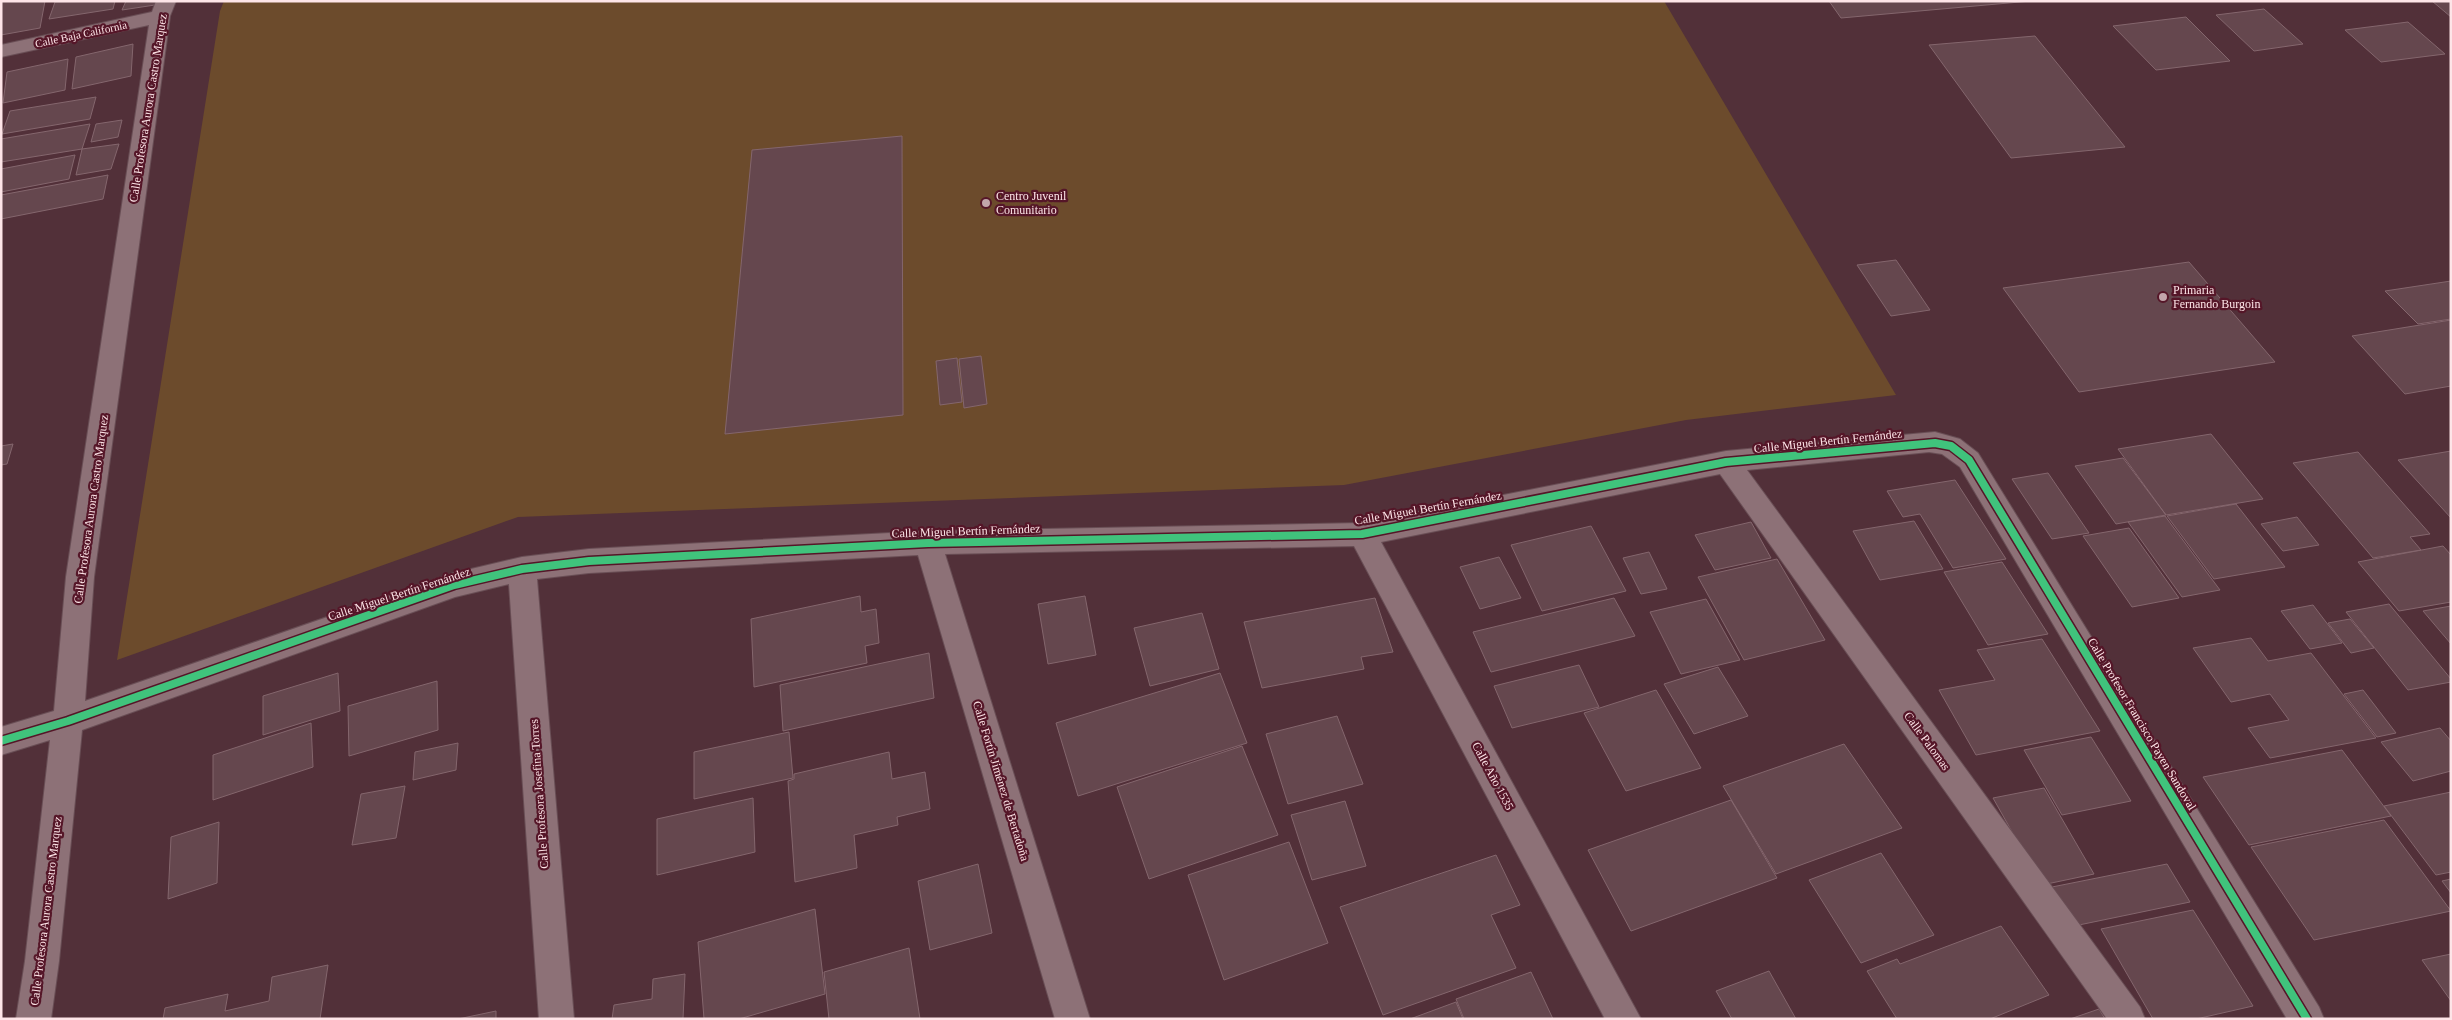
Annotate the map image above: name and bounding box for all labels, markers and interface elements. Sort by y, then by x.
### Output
street label: Calle Profesora Aurora Castro Marquez [126,13,170,203]
street label: Calle Baja California [34,18,128,50]
place label: Centro Juvenil Comunitario [996,189,1067,217]
marker: Centro Juvenil Comunitario [980,197,992,209]
place label: Primaria Fernando Burgoin [2173,283,2260,311]
marker: Primaria Fernando Burgoin [2157,291,2169,303]
street label: Calle Profesora Aurora Castro Marquez [71,414,111,604]
street label: Calle Miguel Bertín Fernández [1753,426,1903,456]
street label: Calle Miguel Bertín Fernández [1353,488,1503,528]
street label: Calle Miguel Bertín Fernández [891,521,1041,541]
street label: Calle Miguel Bertín Fernández [326,564,472,624]
street label: Calle Profesor Francisco Payen Sandoval [2085,635,2199,813]
street label: Calle Fortín Jiménez de Bertadoña [970,699,1032,863]
street label: Calle Palomas [1901,709,1953,773]
street label: Calle Profesora Josefina Torres [527,718,551,869]
street label: Calle Año 1535 [1469,739,1517,813]
street label: Calle Profesora Aurora Castro Marquez [27,816,65,1006]

